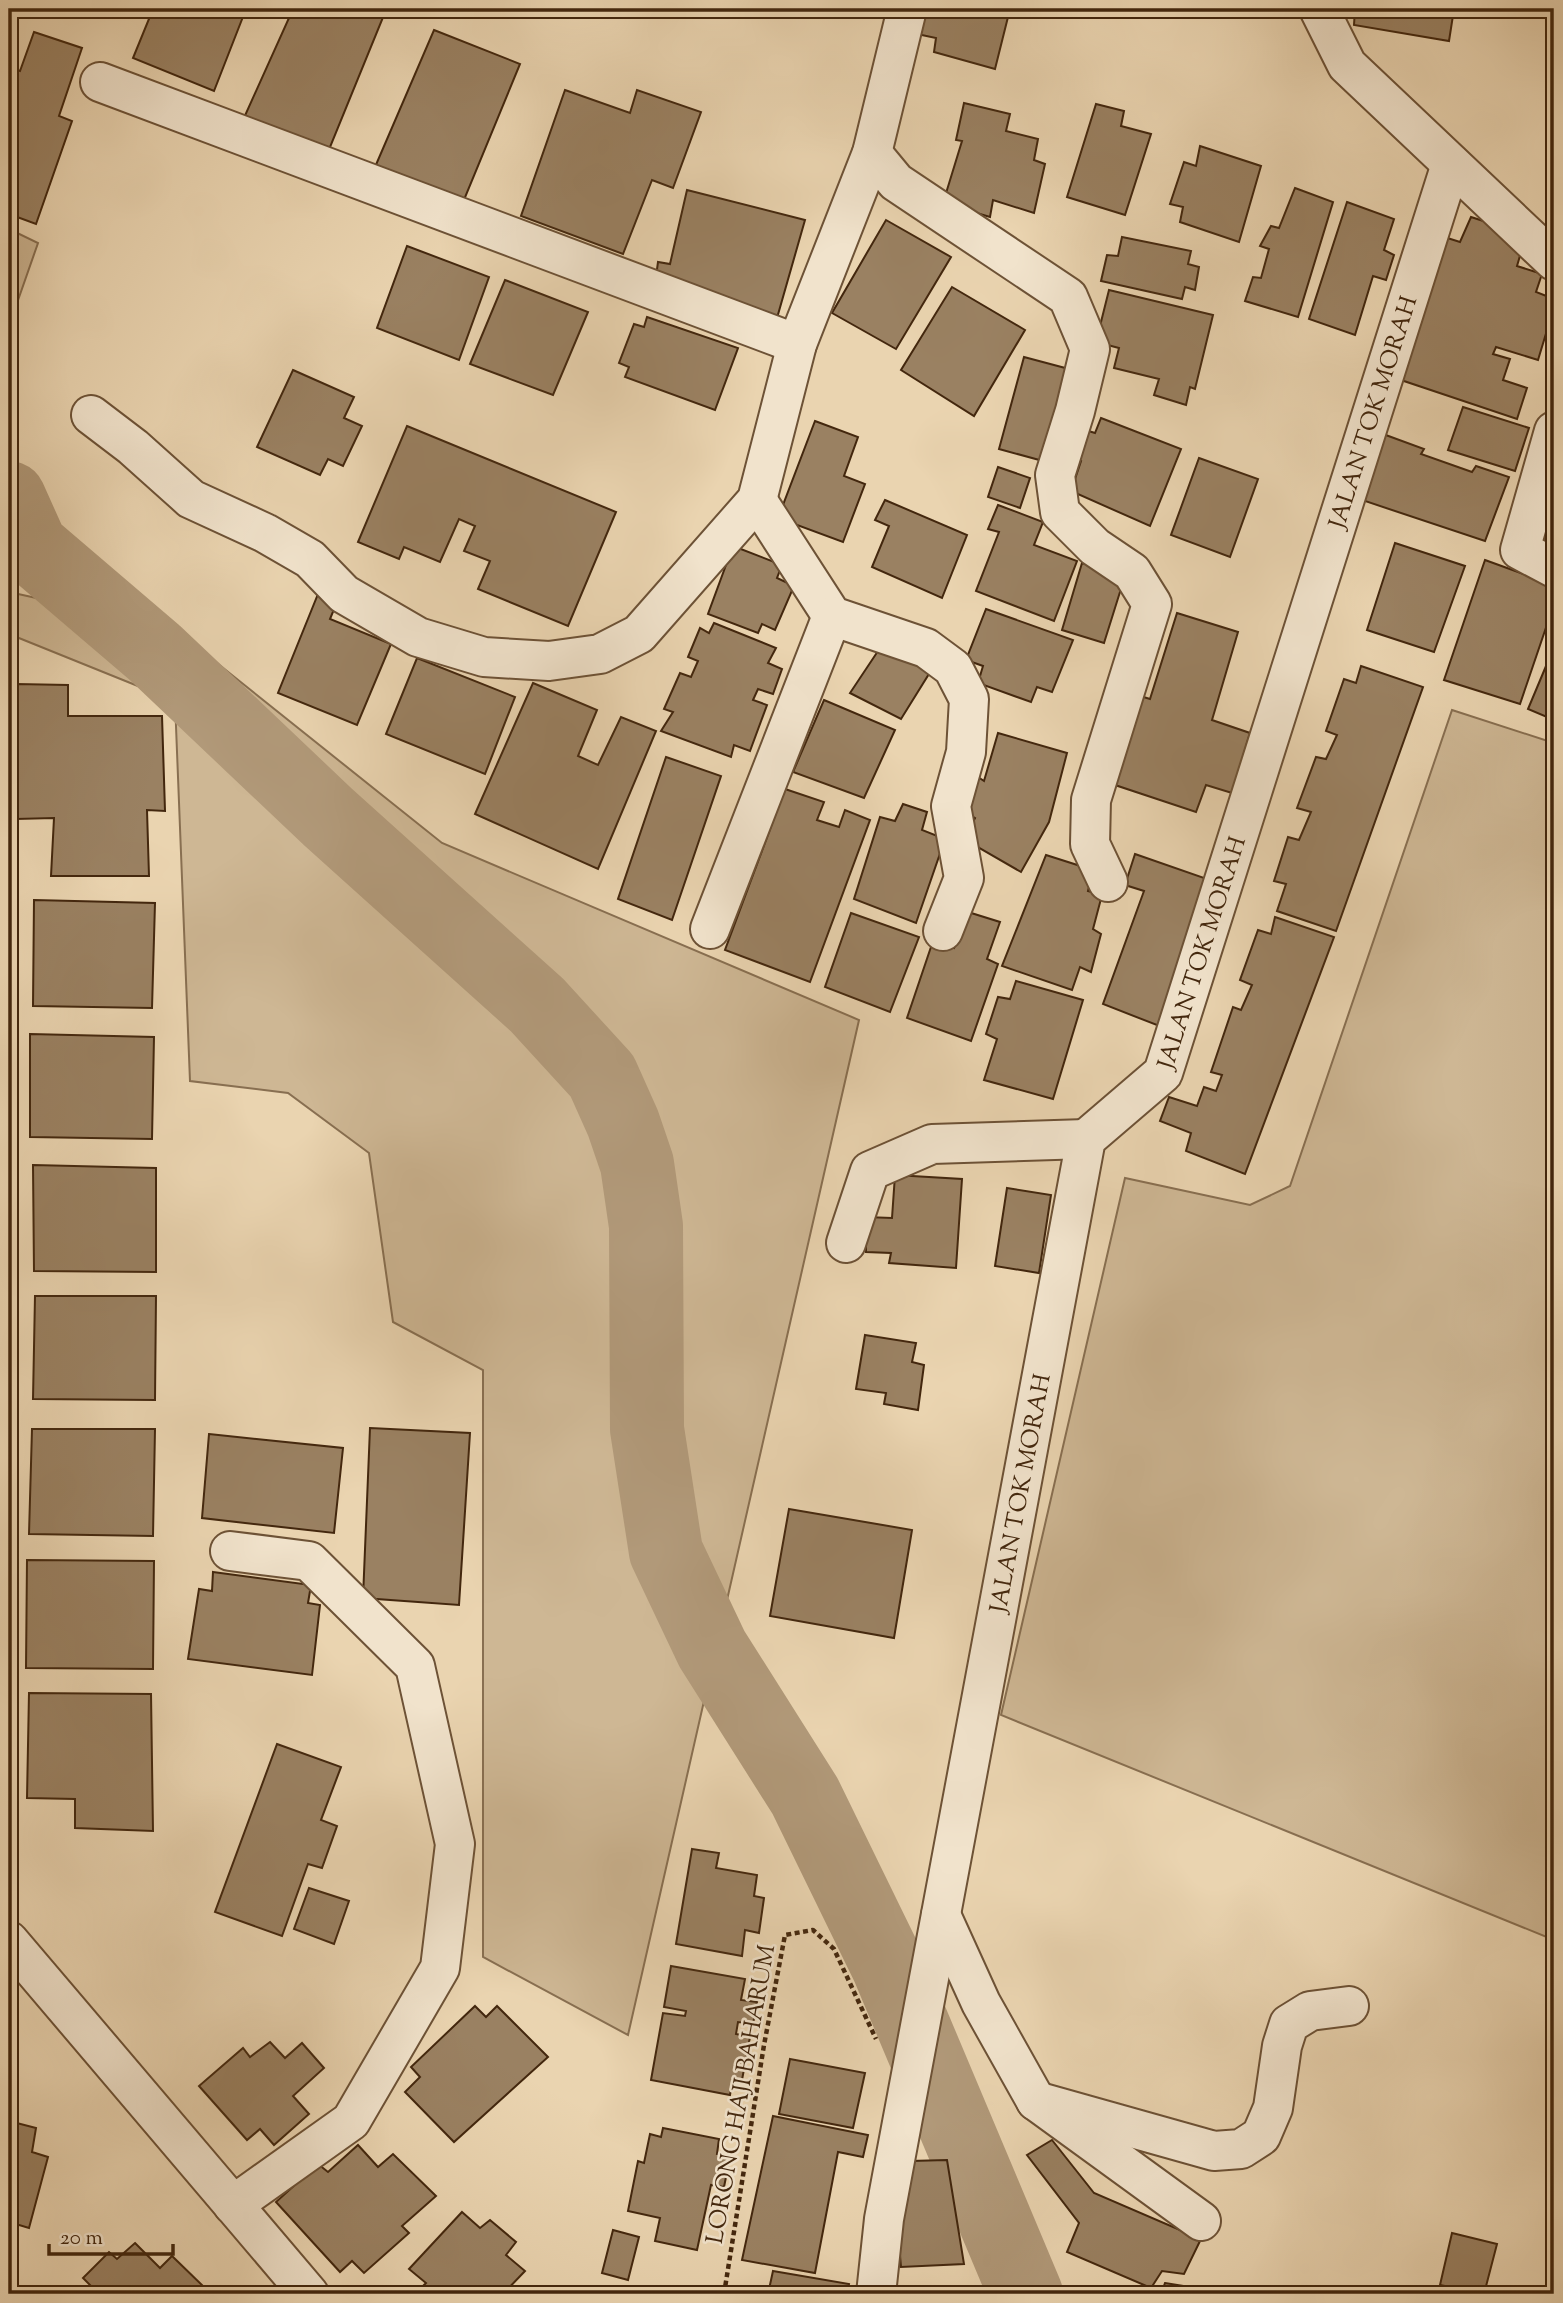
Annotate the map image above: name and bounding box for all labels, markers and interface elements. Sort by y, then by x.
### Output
street label: JALAN TOK MORAH [1321,292,1427,535]
street label: JALAN TOK MORAH [1150,832,1256,1076]
street label: JALAN TOK MORAH [982,1371,1061,1618]
street label: LORONG HAJI BAHARUM [699,1942,785,2247]
scale bar [49,2212,173,2256]
text: 20 m [60,2224,103,2254]

